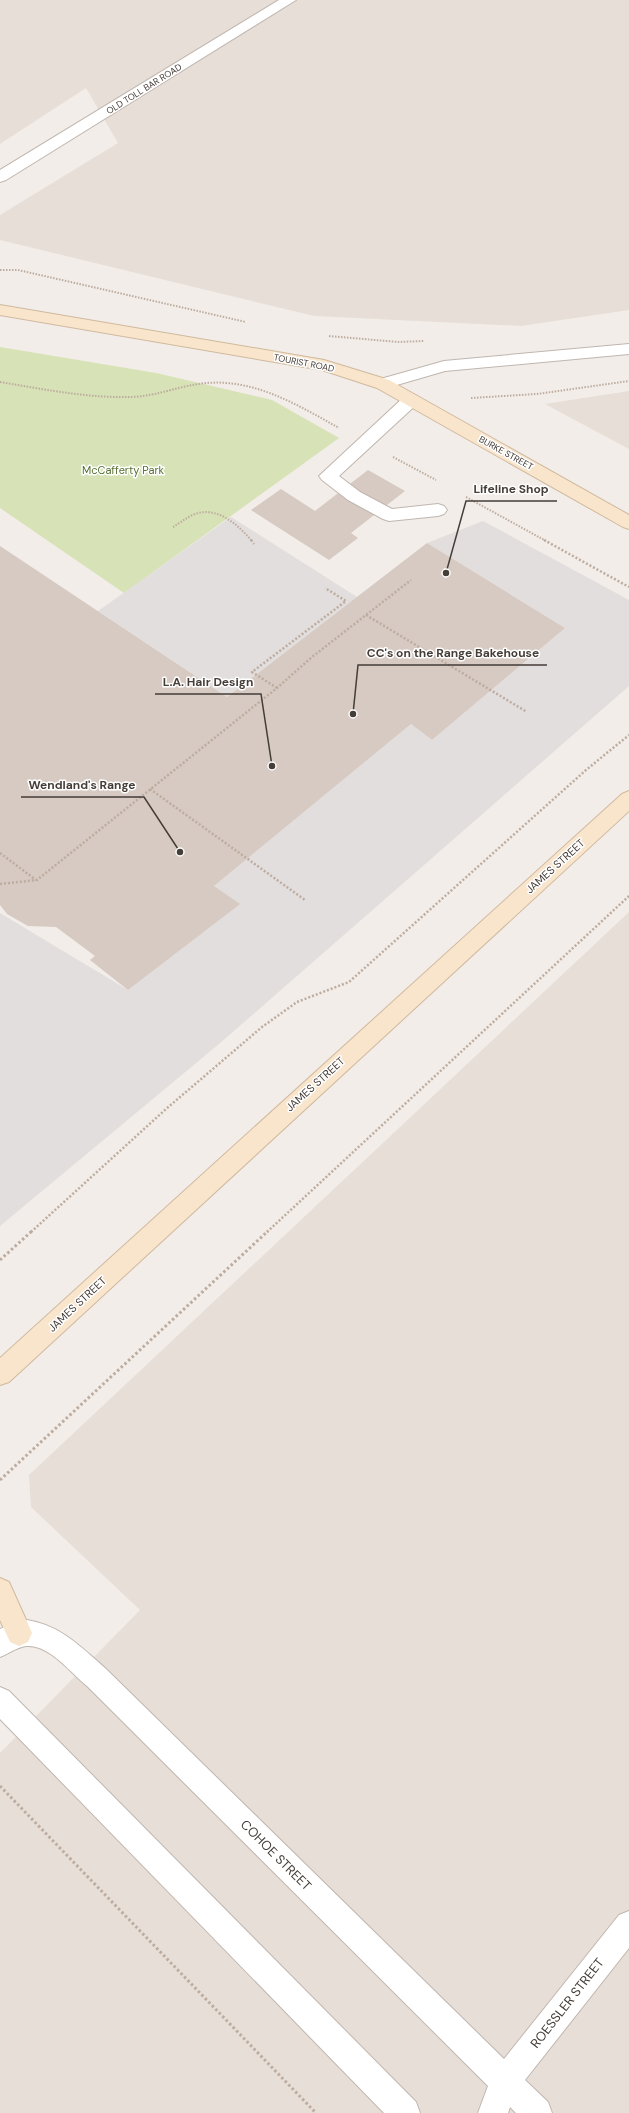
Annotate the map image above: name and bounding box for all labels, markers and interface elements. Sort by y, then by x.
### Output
street label: OLD TOLL BAR ROAD [104,61,184,117]
street label: TOURIST ROAD [273,351,335,375]
street label: BURKE STREET [477,433,535,473]
park label: McCafferty Park [82,463,164,477]
callout: Lifeline Shop [466,477,557,501]
text: Lifeline Shop [473,481,549,497]
callout: CC's on the Range Bakehouse [358,641,547,665]
text: CC's on the Range Bakehouse [367,645,539,661]
callout: L.A. Hair Design [155,670,261,694]
text: L.A. Hair Design [163,674,253,690]
callout: Wendland's Range [21,773,144,797]
text: Wendland's Range [28,777,136,793]
street label: JAMES STREET [523,836,587,896]
street label: JAMES STREET [283,1054,347,1114]
street label: JAMES STREET [45,1273,109,1335]
street label: COHOE STREET [237,1816,315,1894]
street label: ROESSLER STREET [526,1954,608,2052]

